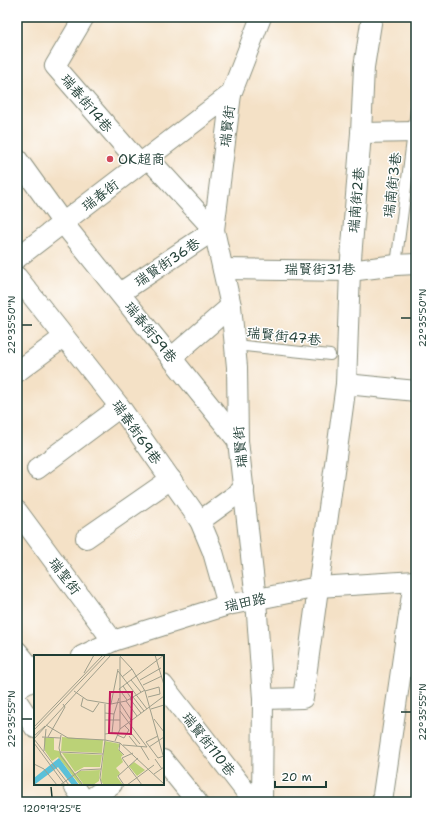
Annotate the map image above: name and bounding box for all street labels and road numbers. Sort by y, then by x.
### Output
street label: 瑞春街14巷 [57,69,117,137]
street label: 瑞賢街 [215,104,238,149]
street label: 瑞南街3巷 [379,150,405,220]
street label: 瑞南街2巷 [344,165,368,235]
street label: 瑞春街 [77,175,122,215]
street label: 瑞賢街36巷 [130,233,204,291]
street label: 瑞賢街31巷 [284,260,356,278]
street label: 瑞春街59巷 [120,297,182,367]
street label: 瑞賢街47巷 [245,323,323,349]
street label: 瑞春街69巷 [108,395,166,469]
street label: 瑞賢街 [229,425,251,470]
street label: 瑞聖街 [45,553,85,598]
street label: 瑞田路 [222,589,267,615]
street label: 瑞賢街110巷 [178,707,240,781]

